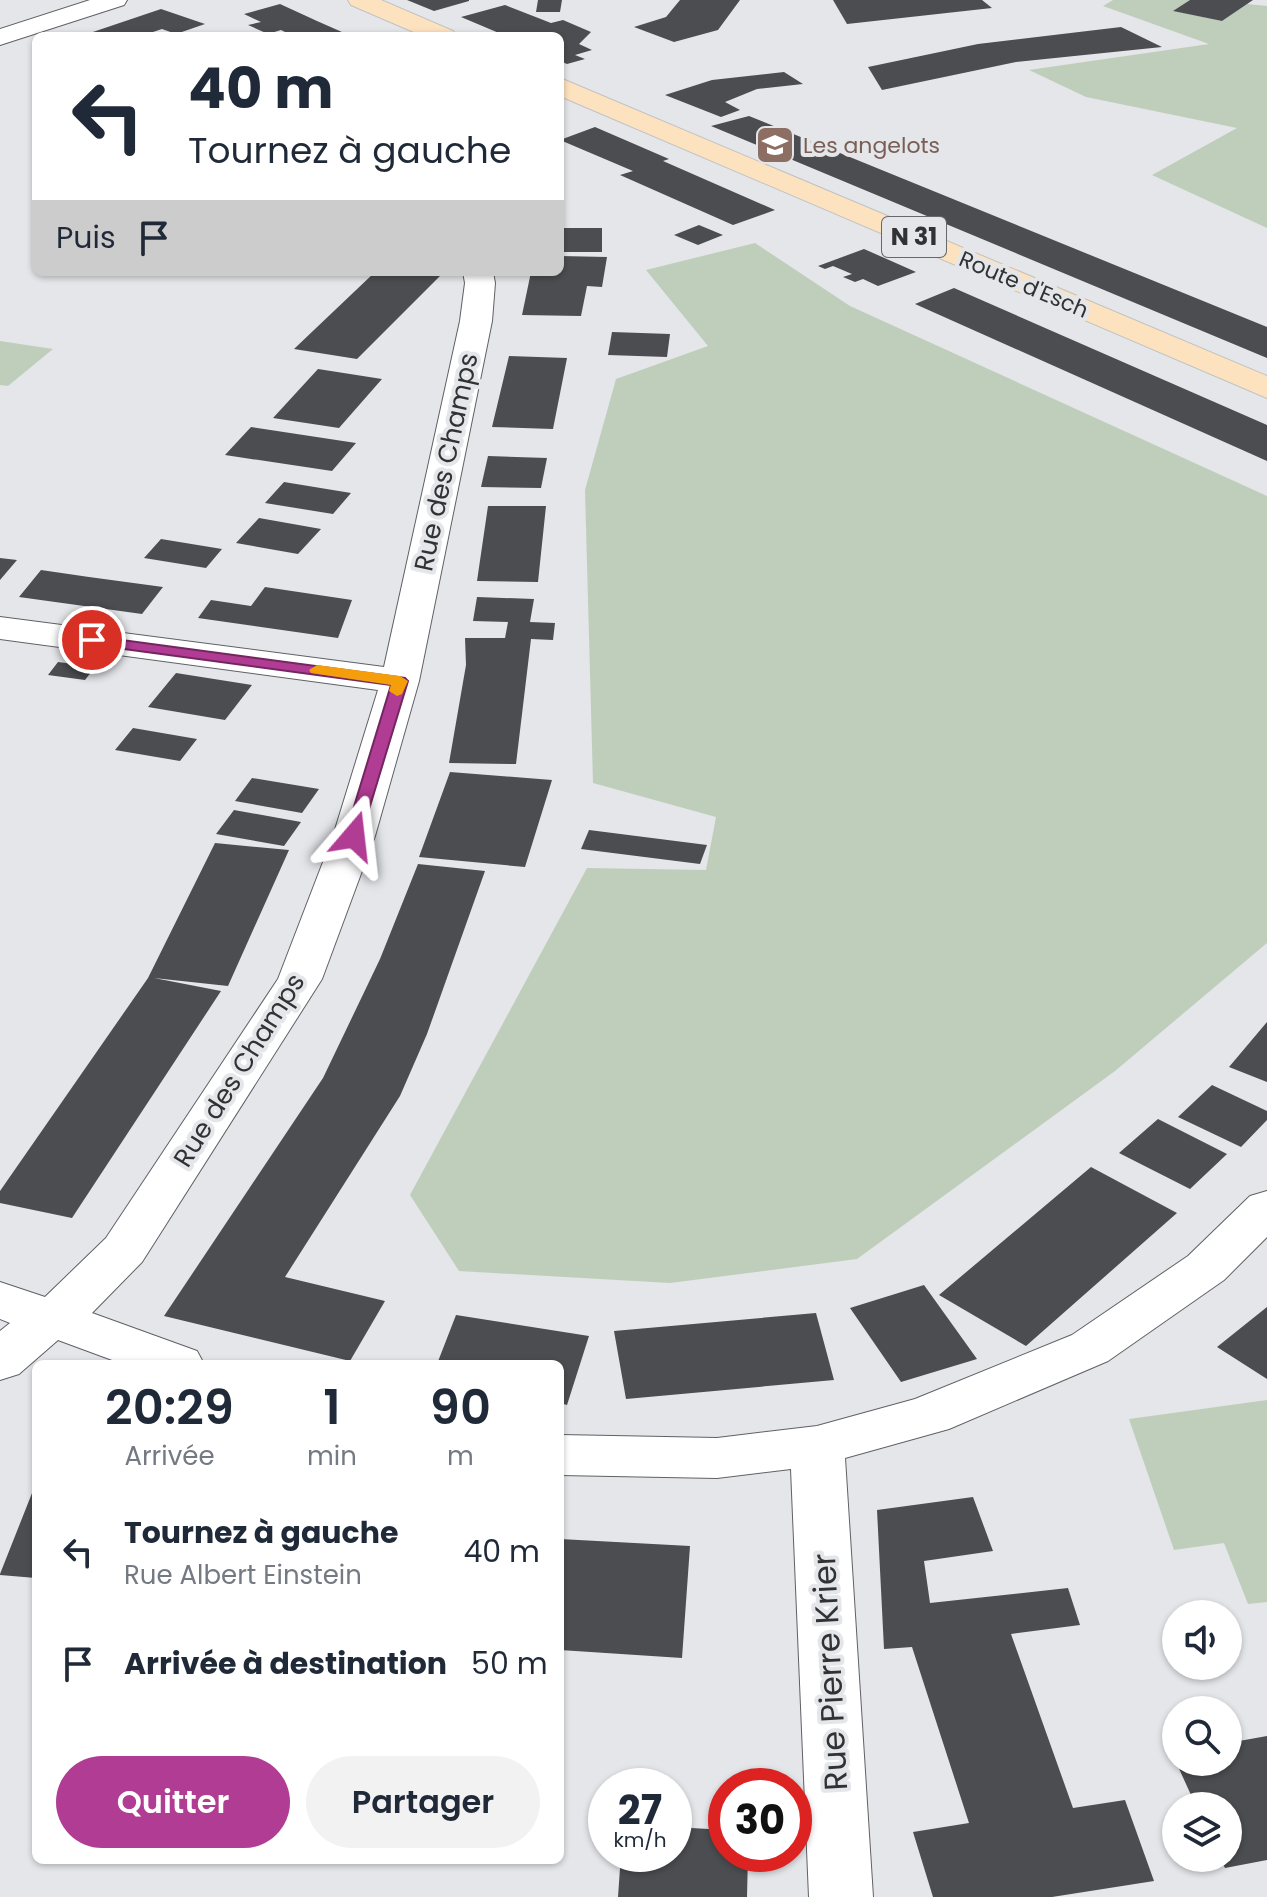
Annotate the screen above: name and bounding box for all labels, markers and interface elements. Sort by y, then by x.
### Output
text: 40 m [188,49,334,128]
icon: left [56,64,160,168]
school or university icon: Les angelots [754,124,796,166]
text: Tournez à gauche [188,125,511,176]
place label: Les angelots [803,130,940,161]
text: Puis [56,216,116,259]
icon: arrive [132,216,176,260]
road number: N 31 [882,217,946,257]
street label: Route d'Esch [954,243,1093,326]
street label: Rue des Champs [405,350,487,574]
pin [58,606,126,674]
icon: arrive [70,618,114,662]
position arrow [312,794,396,878]
street label: Rue des Champs [165,966,313,1174]
text: 20:29 [105,1374,234,1441]
text: 1 [323,1374,341,1441]
text: 90 [430,1374,491,1441]
text: Arrivée [124,1438,215,1474]
text: min [307,1438,357,1474]
text: m [447,1438,474,1474]
text: Tournez à gauche [124,1511,398,1554]
icon: left [56,1530,100,1574]
text: 40 m [463,1530,540,1573]
street label: Rue Pierre Krier [801,1552,858,1792]
text: Rue Albert Einstein [124,1557,362,1593]
map controls [1162,1600,1242,1872]
button: sound [1162,1600,1242,1680]
icon: arrive [56,1642,100,1686]
text: Arrivée à destination [124,1642,447,1685]
text: 50 m [471,1642,548,1685]
button: search [1162,1696,1242,1776]
button: Quitter [56,1756,290,1848]
button: Partager [306,1756,540,1848]
speed limit sign: 30 [708,1768,812,1872]
text: 27 [618,1782,662,1838]
button: layers [1162,1792,1242,1872]
text: km/h [613,1826,667,1854]

